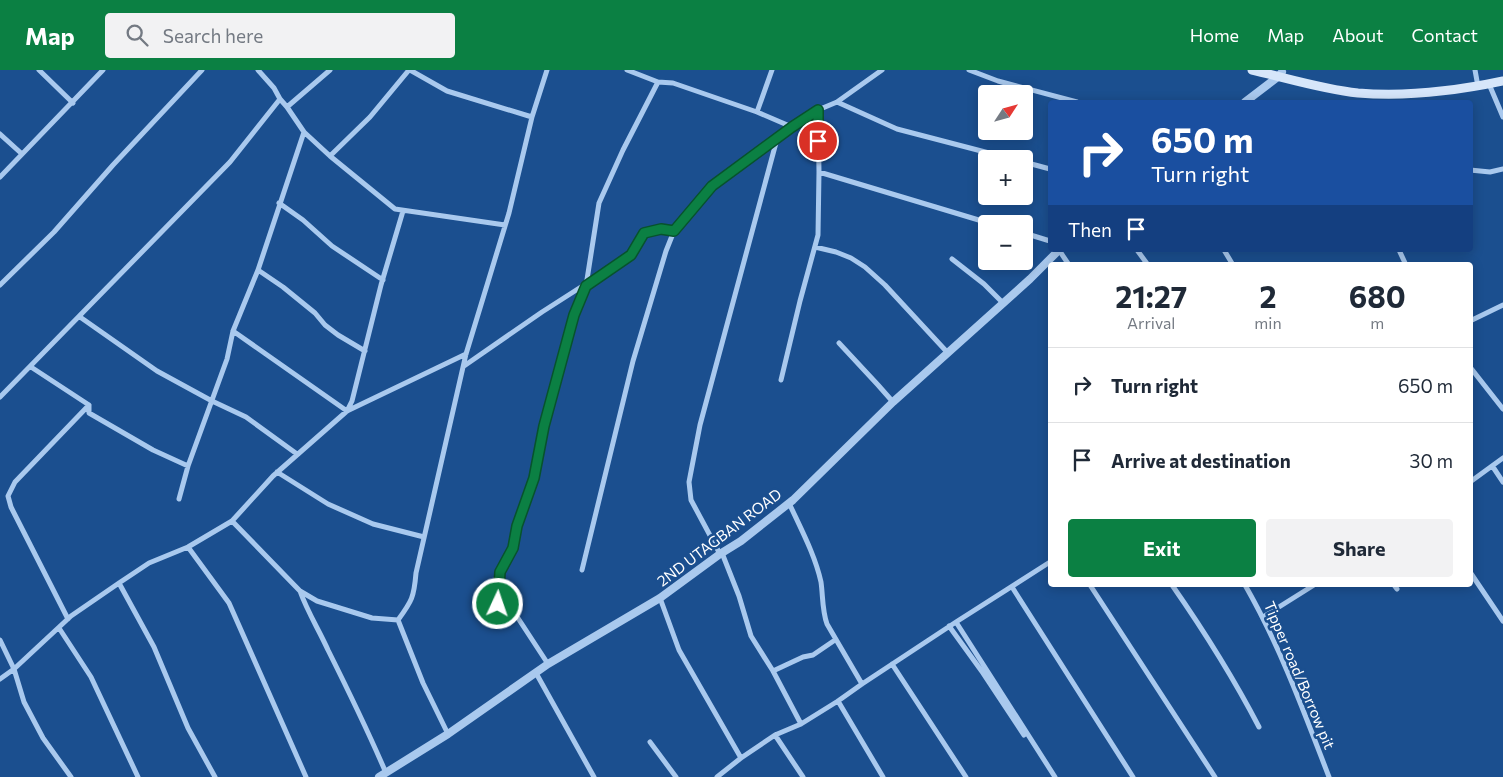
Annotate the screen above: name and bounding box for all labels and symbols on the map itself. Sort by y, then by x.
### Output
north arrow [978,85,1032,140]
pin [797,120,839,162]
street label: 2ND UTAGBAN ROAD [653,484,785,590]
position arrow [471,577,523,629]
street label: Tipper road/Borrow pit [1261,598,1339,752]

